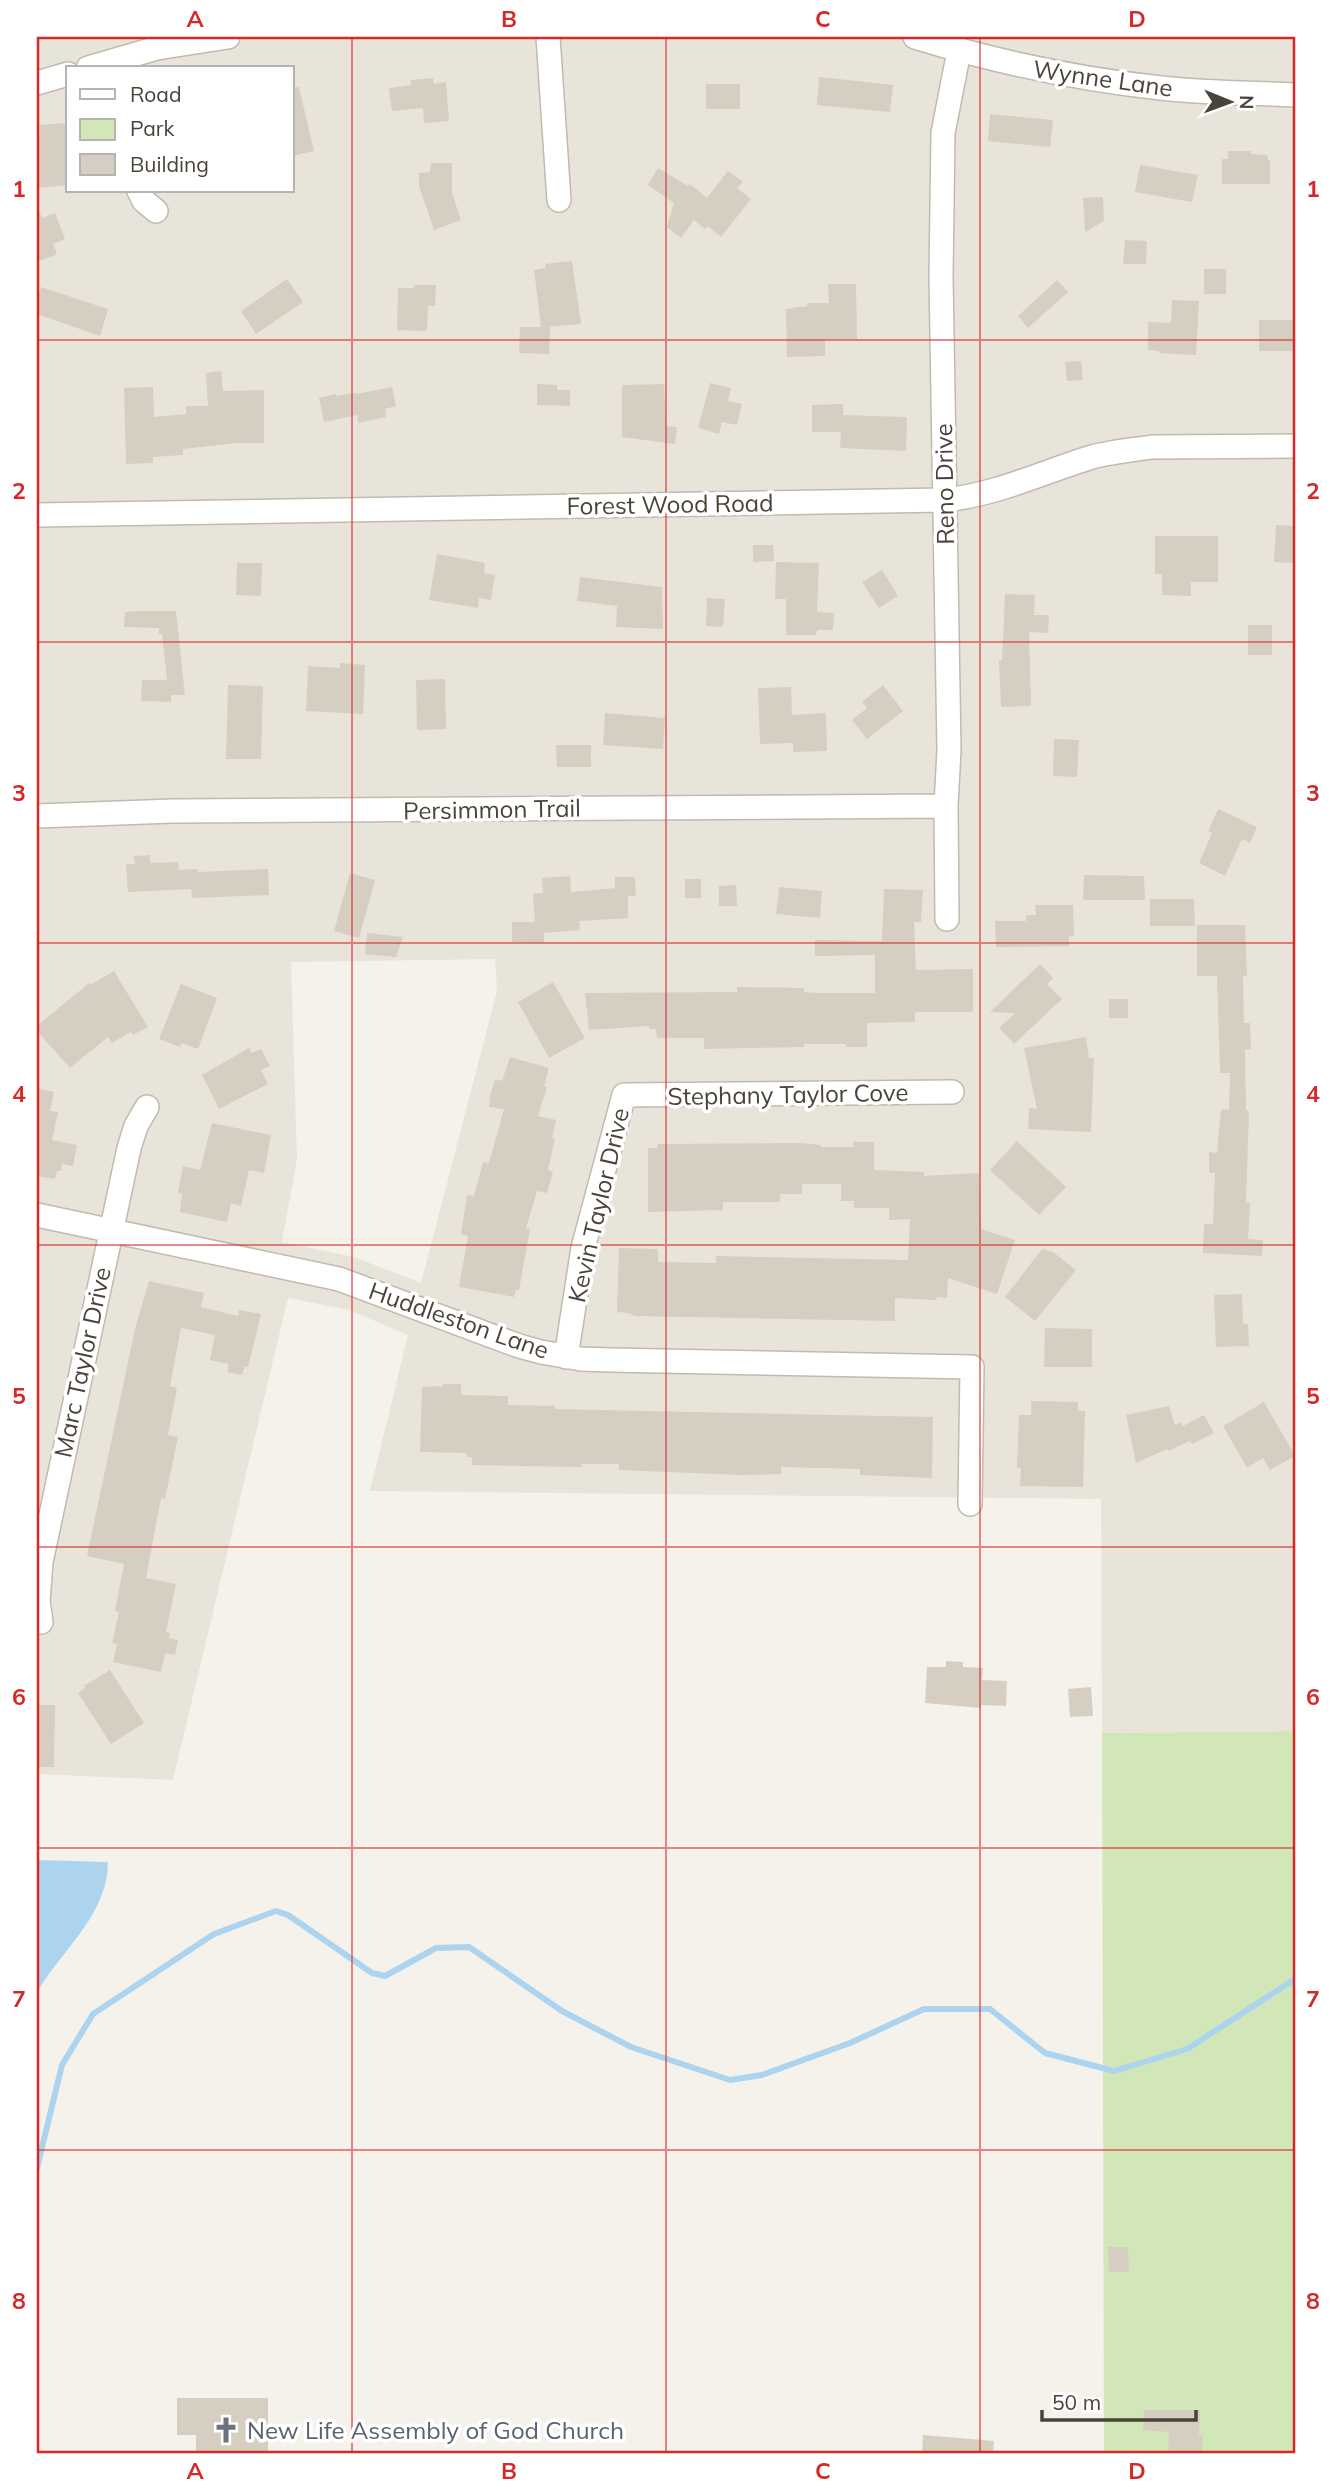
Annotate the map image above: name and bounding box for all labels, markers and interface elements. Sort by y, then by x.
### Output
text: A [186,4,204,33]
text: B [501,4,517,33]
text: C [815,4,831,33]
text: D [1128,4,1146,33]
street label: Wynne Lane [1031,53,1175,103]
legend [66,66,294,192]
north arrow [1196,66,1266,136]
text: Road [130,81,181,107]
text: N [1235,95,1259,110]
text: Park [130,115,174,141]
text: Building [130,151,209,177]
text: 1 [12,174,26,203]
text: 1 [1306,174,1320,203]
street label: Reno Drive [928,423,960,545]
text: 2 [12,476,26,505]
text: 2 [1306,476,1320,505]
street label: Forest Wood Road [566,487,774,521]
text: 3 [12,778,26,807]
text: 3 [1306,778,1320,807]
street label: Persimmon Trail [403,792,581,826]
street label: Stephany Taylor Cove [667,1077,909,1111]
text: 4 [12,1079,26,1108]
text: 4 [1306,1079,1320,1108]
street label: Kevin Taylor Drive [561,1105,635,1305]
street label: Marc Taylor Drive [47,1264,117,1460]
street label: Huddleston Lane [365,1275,553,1365]
text: 5 [12,1381,26,1410]
text: 5 [1306,1381,1320,1410]
text: 6 [12,1682,26,1711]
text: 6 [1306,1682,1320,1711]
text: 7 [12,1984,26,2013]
text: 7 [1306,1984,1320,2013]
text: 8 [12,2286,26,2315]
text: 8 [1306,2286,1320,2315]
scale bar [1042,2378,1196,2422]
text: 50 m [1052,2389,1101,2415]
church icon: New Life Assembly of God Church [211,2415,241,2445]
place label: New Life Assembly of God Church [247,2415,624,2445]
text: A [186,2456,204,2485]
text: B [501,2456,517,2485]
text: C [815,2456,831,2485]
text: D [1128,2456,1146,2485]

